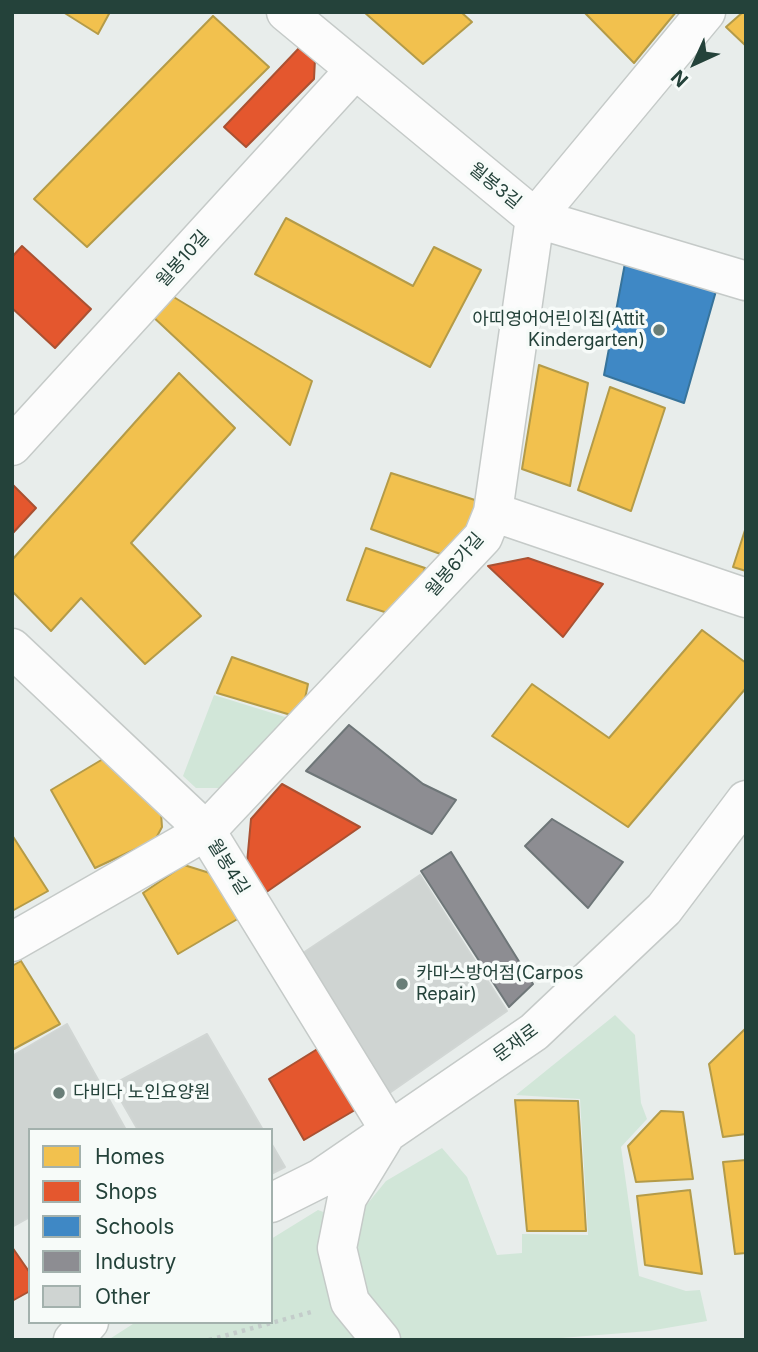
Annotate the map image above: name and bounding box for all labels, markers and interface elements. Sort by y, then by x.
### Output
north arrow [660,28,730,98]
text: N [667,65,693,91]
street label: 월봉3길 [465,158,525,214]
street label: 월봉10길 [152,226,214,292]
place label: 아띠영어어린이집(Attit Kindergarten) [472,309,645,352]
marker: 아띠영어어린이집(Attit Kindergarten) [651,322,667,338]
street label: 월봉6가길 [421,529,489,601]
street label: 월봉4길 [203,835,253,899]
place label: 카마스방어점(Carpos Repair) [416,963,584,1006]
marker: 카마스방어점(Carpos Repair) [394,976,410,992]
street label: 문재로 [490,1020,542,1066]
place label: 다비다 노인요양원 [73,1082,211,1104]
marker: 다비다 노인요양원 [51,1085,67,1101]
legend [28,1128,273,1324]
text: Homes [95,1144,165,1169]
text: Shops [95,1179,157,1204]
text: Schools [95,1214,174,1239]
text: Industry [95,1249,176,1274]
text: Other [95,1284,151,1309]

